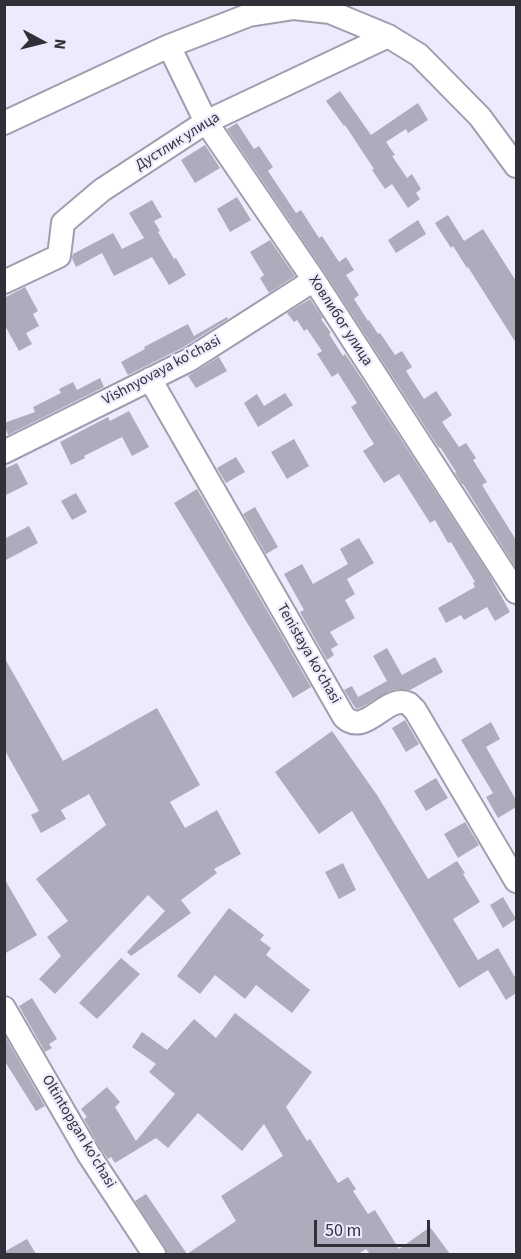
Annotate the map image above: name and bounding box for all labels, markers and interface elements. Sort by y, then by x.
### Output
north arrow [12,12,72,72]
text: N [48,38,71,51]
street label: Дустлик улица [133,109,223,175]
street label: Ховлибог улица [304,272,376,370]
street label: Vishnyovaya ko'chasi [100,332,224,410]
street label: Tenistaya ko'chasi [272,601,344,707]
street label: Oltintopgan ko'chasi [37,1072,119,1192]
scale bar [317,1208,432,1246]
text: 50 m [325,1218,361,1243]

